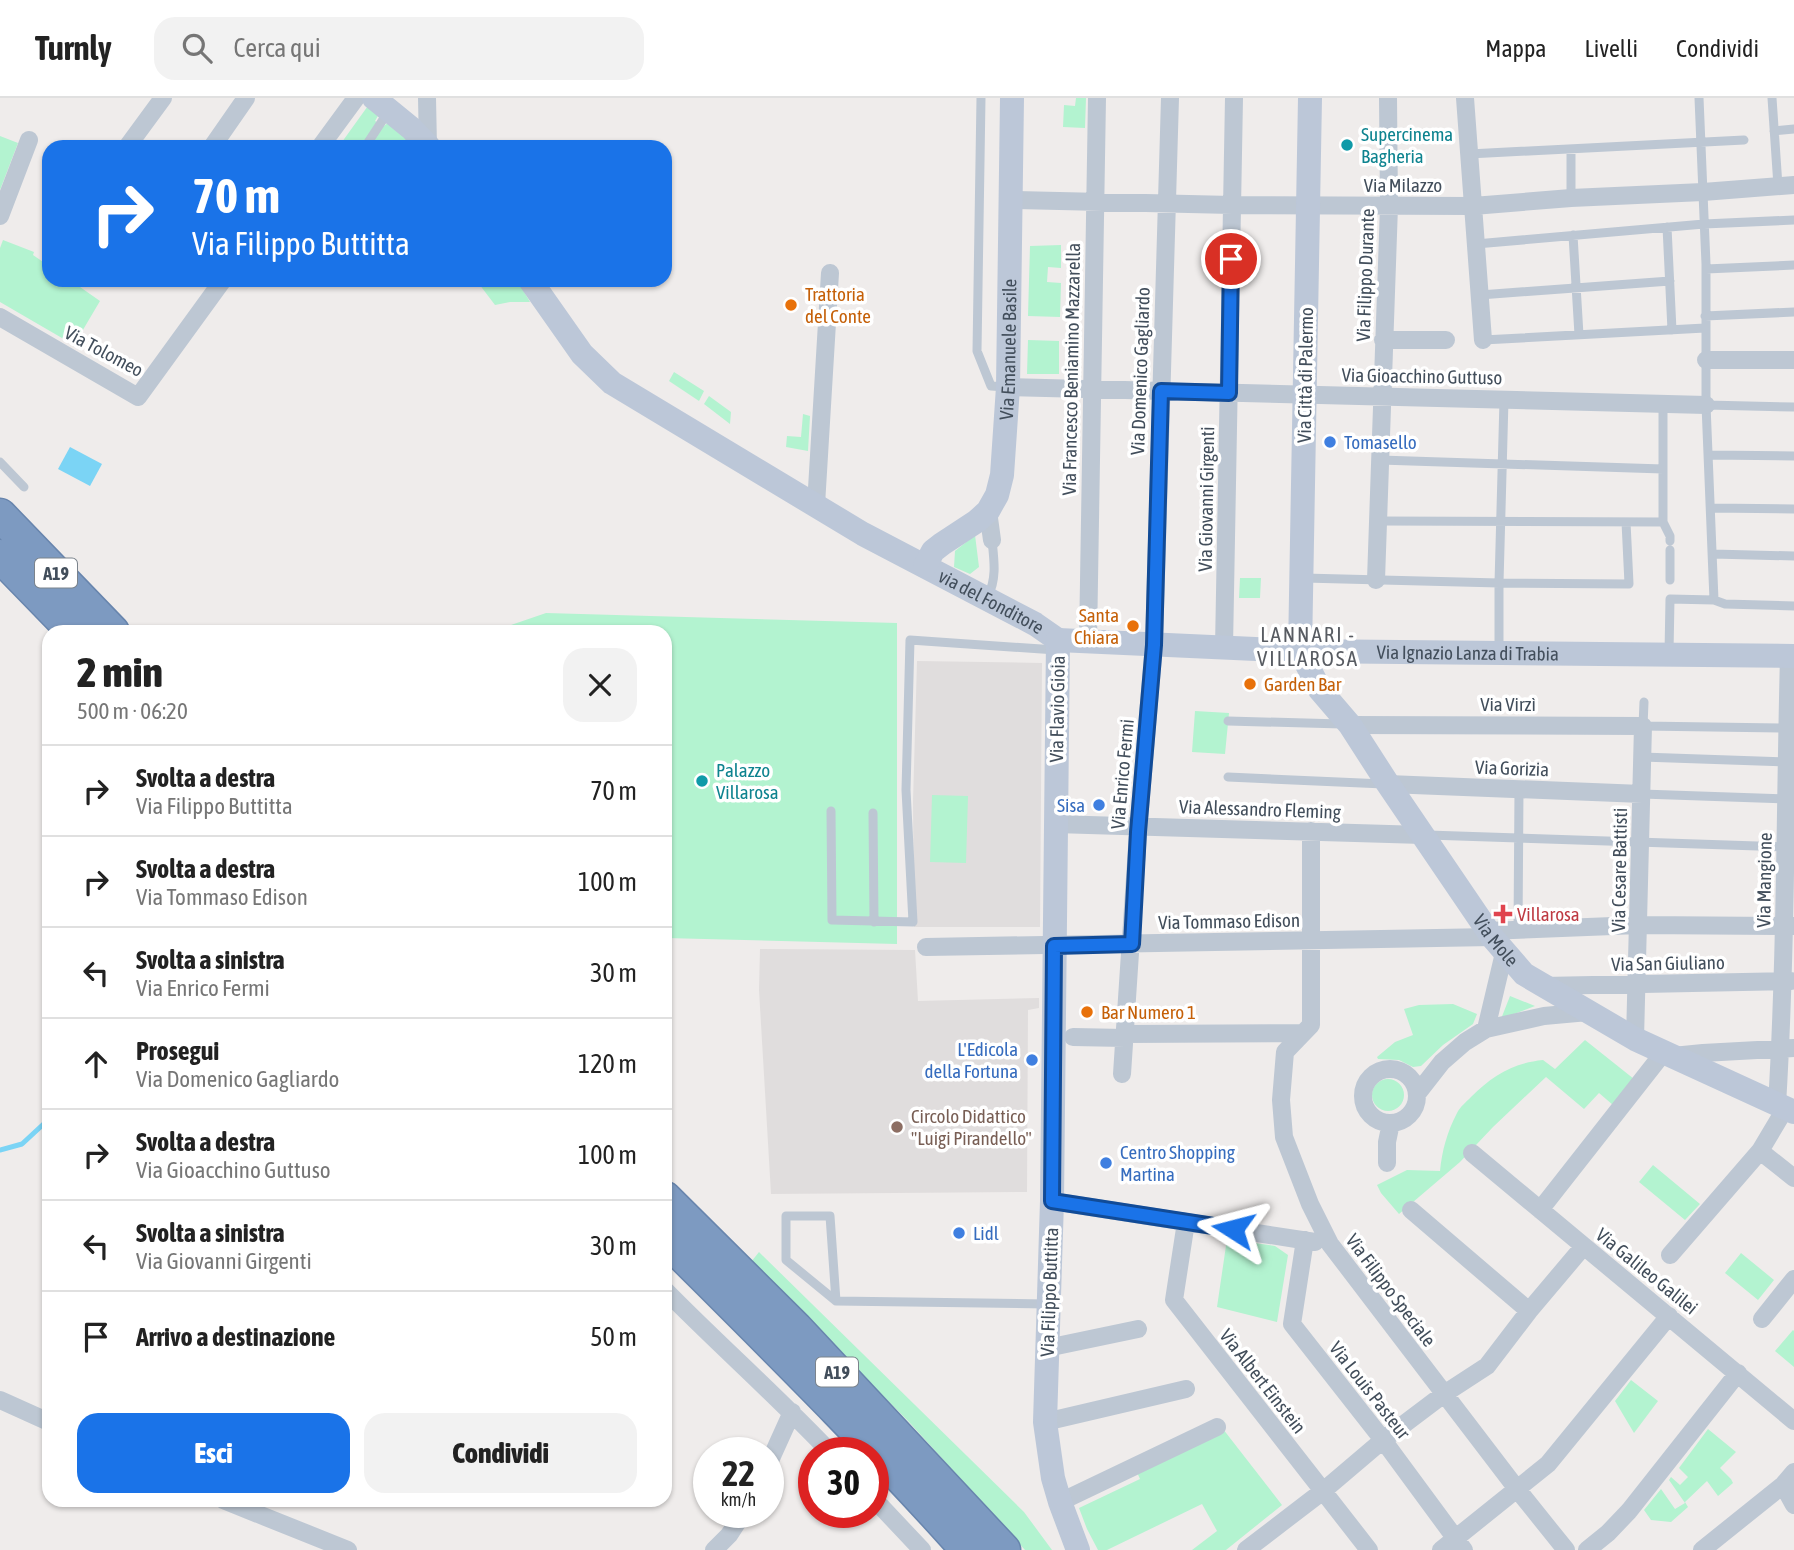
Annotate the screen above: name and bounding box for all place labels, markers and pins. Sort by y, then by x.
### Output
place label: Supercinema Bagheria [1361,123,1453,167]
marker: Supercinema Bagheria [1339,137,1355,153]
pin [1201,229,1261,289]
place label: Trattoria del Conte [805,283,871,327]
marker: Trattoria del Conte [783,297,799,313]
place label: Tomasello [1344,431,1417,453]
marker: Tomasello [1322,434,1338,450]
place label: Santa Chiara [1074,604,1119,648]
marker: Santa Chiara [1125,618,1141,634]
place label: Garden Bar [1264,673,1342,695]
marker: Garden Bar [1242,676,1258,692]
place label: Palazzo Villarosa [716,759,779,803]
marker: Palazzo Villarosa [694,773,710,789]
place label: Sisa [1057,794,1085,816]
marker: Sisa [1091,797,1107,813]
place label: Villarosa [1517,903,1580,925]
marker: Villarosa [1495,906,1511,922]
place label: Bar Numero 1 [1101,1001,1196,1023]
marker: Bar Numero 1 [1079,1004,1095,1020]
place label: L'Edicola della Fortuna [925,1038,1018,1082]
marker: L'Edicola della Fortuna [1024,1052,1040,1068]
place label: Circolo Didattico "Luigi Pirandello" [911,1105,1032,1149]
marker: Circolo Didattico "Luigi Pirandello" [889,1119,905,1135]
place label: Centro Shopping Martina [1120,1141,1236,1185]
marker: Centro Shopping Martina [1098,1155,1114,1171]
place label: Lidl [973,1222,999,1244]
marker: Lidl [951,1225,967,1241]

